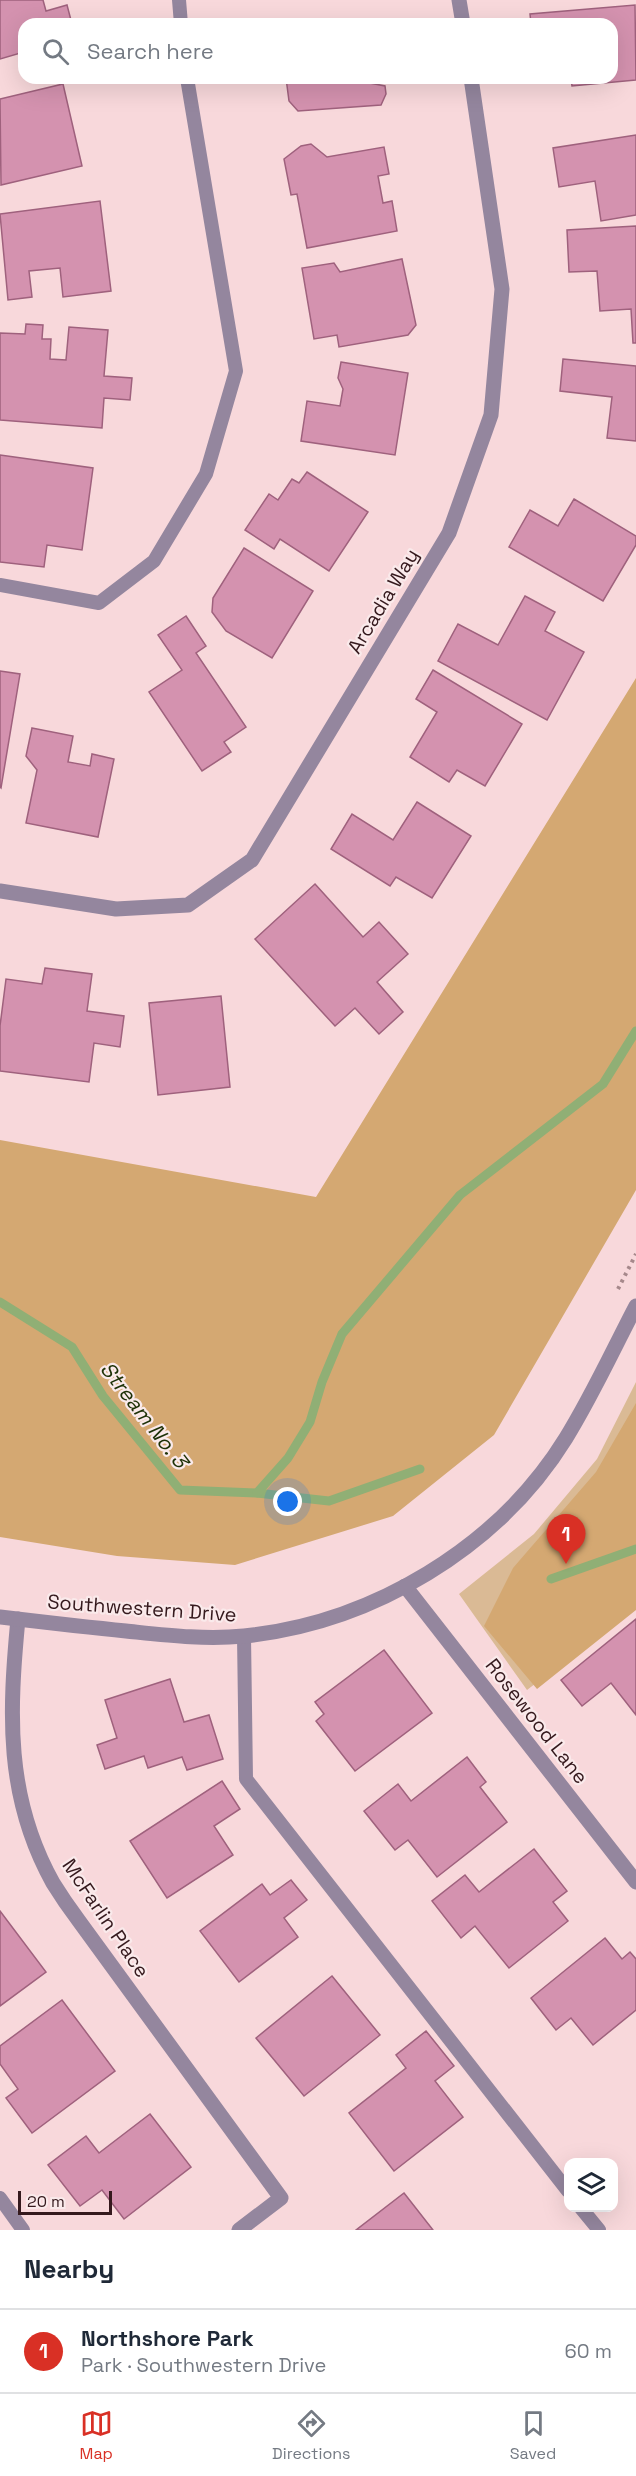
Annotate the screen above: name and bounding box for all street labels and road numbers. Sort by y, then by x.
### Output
street label: Arcadia Way [341,544,425,658]
street label: Southwestern Drive [46,1588,238,1628]
street label: Rosewood Lane [480,1653,594,1789]
street label: McFarlin Place [57,1853,155,1983]

